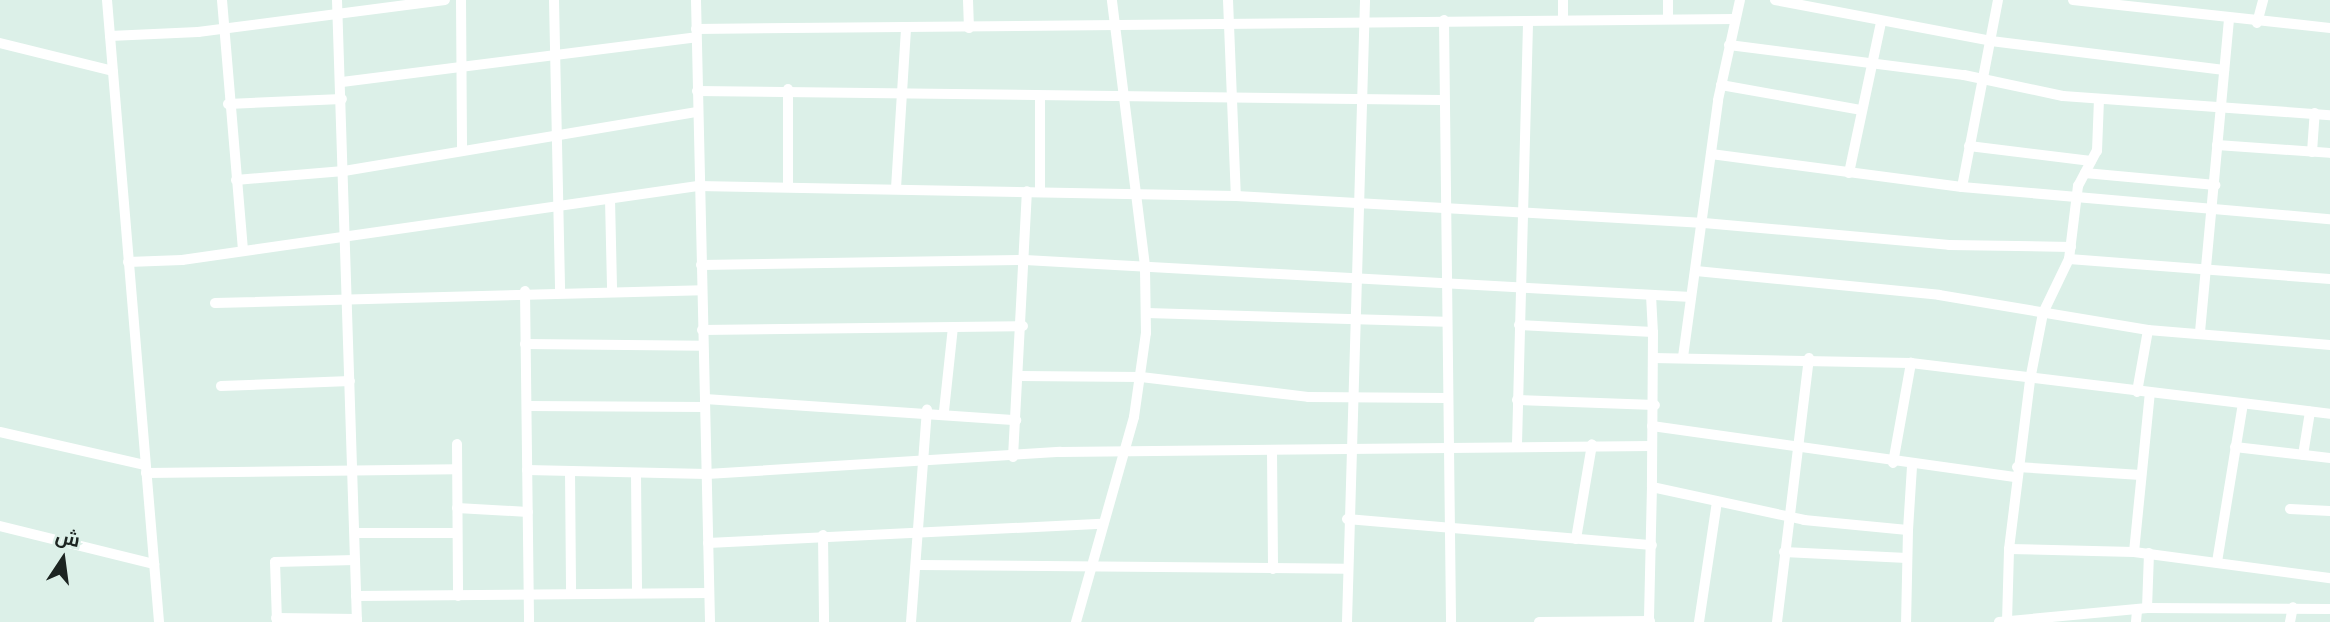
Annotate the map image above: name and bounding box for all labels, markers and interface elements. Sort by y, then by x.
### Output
north arrow [28,524,98,594]
text: ش [53,524,82,552]

